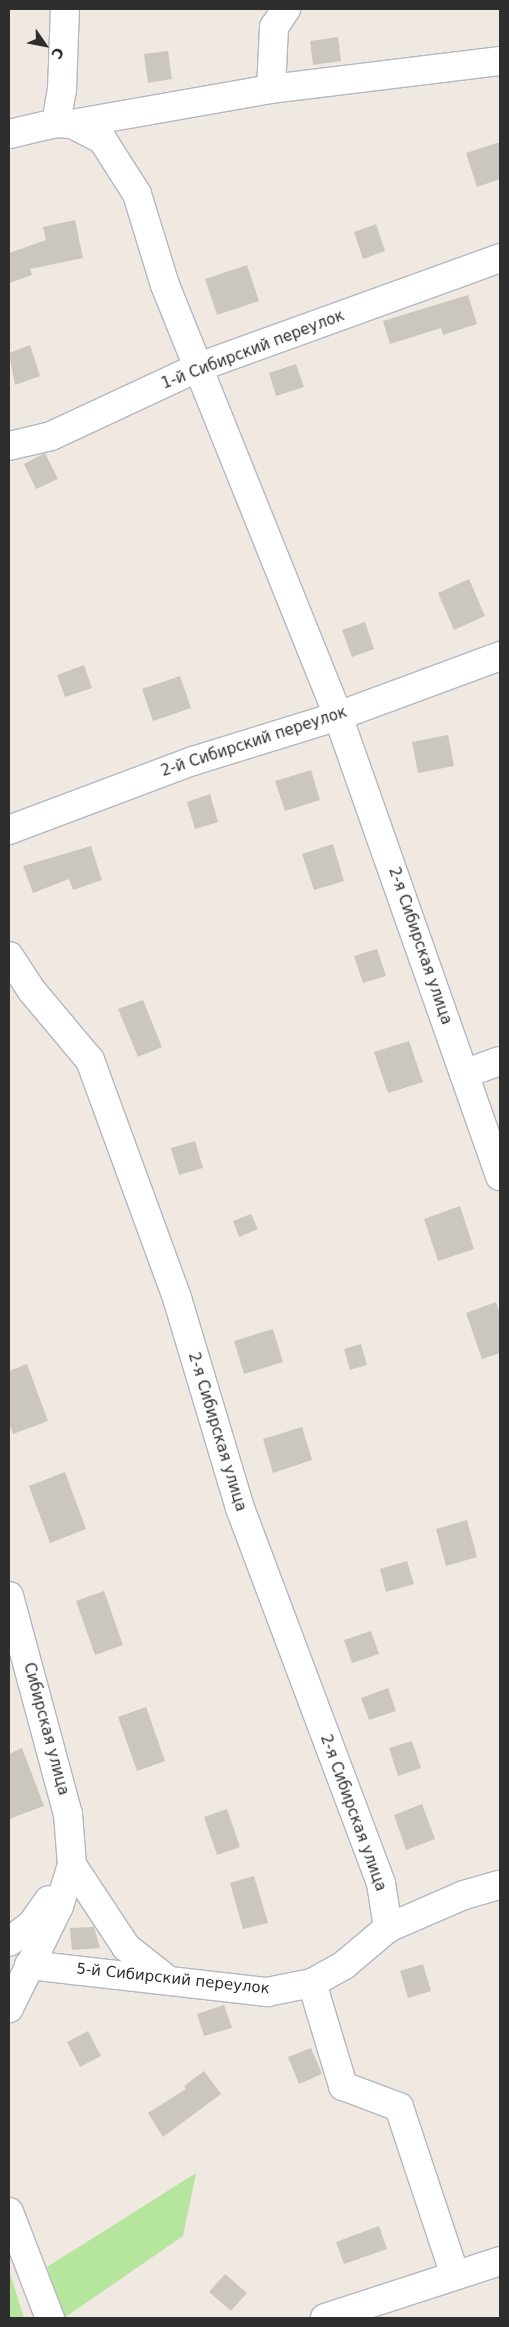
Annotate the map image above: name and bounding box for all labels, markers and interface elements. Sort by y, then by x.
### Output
north arrow [20,20,70,70]
text: С [48,45,67,62]
street label: 1-й Сибирский переулок [159,307,347,393]
street label: 2-й Сибирский переулок [159,703,349,781]
street label: 2-я Сибирская улица [385,865,455,1027]
street label: 2-я Сибирская улица [184,1350,250,1514]
street label: Сибирская улица [20,1661,72,1797]
street label: 2-я Сибирская улица [316,1732,390,1894]
street label: 5-й Сибирский переулок [75,1960,271,1998]

